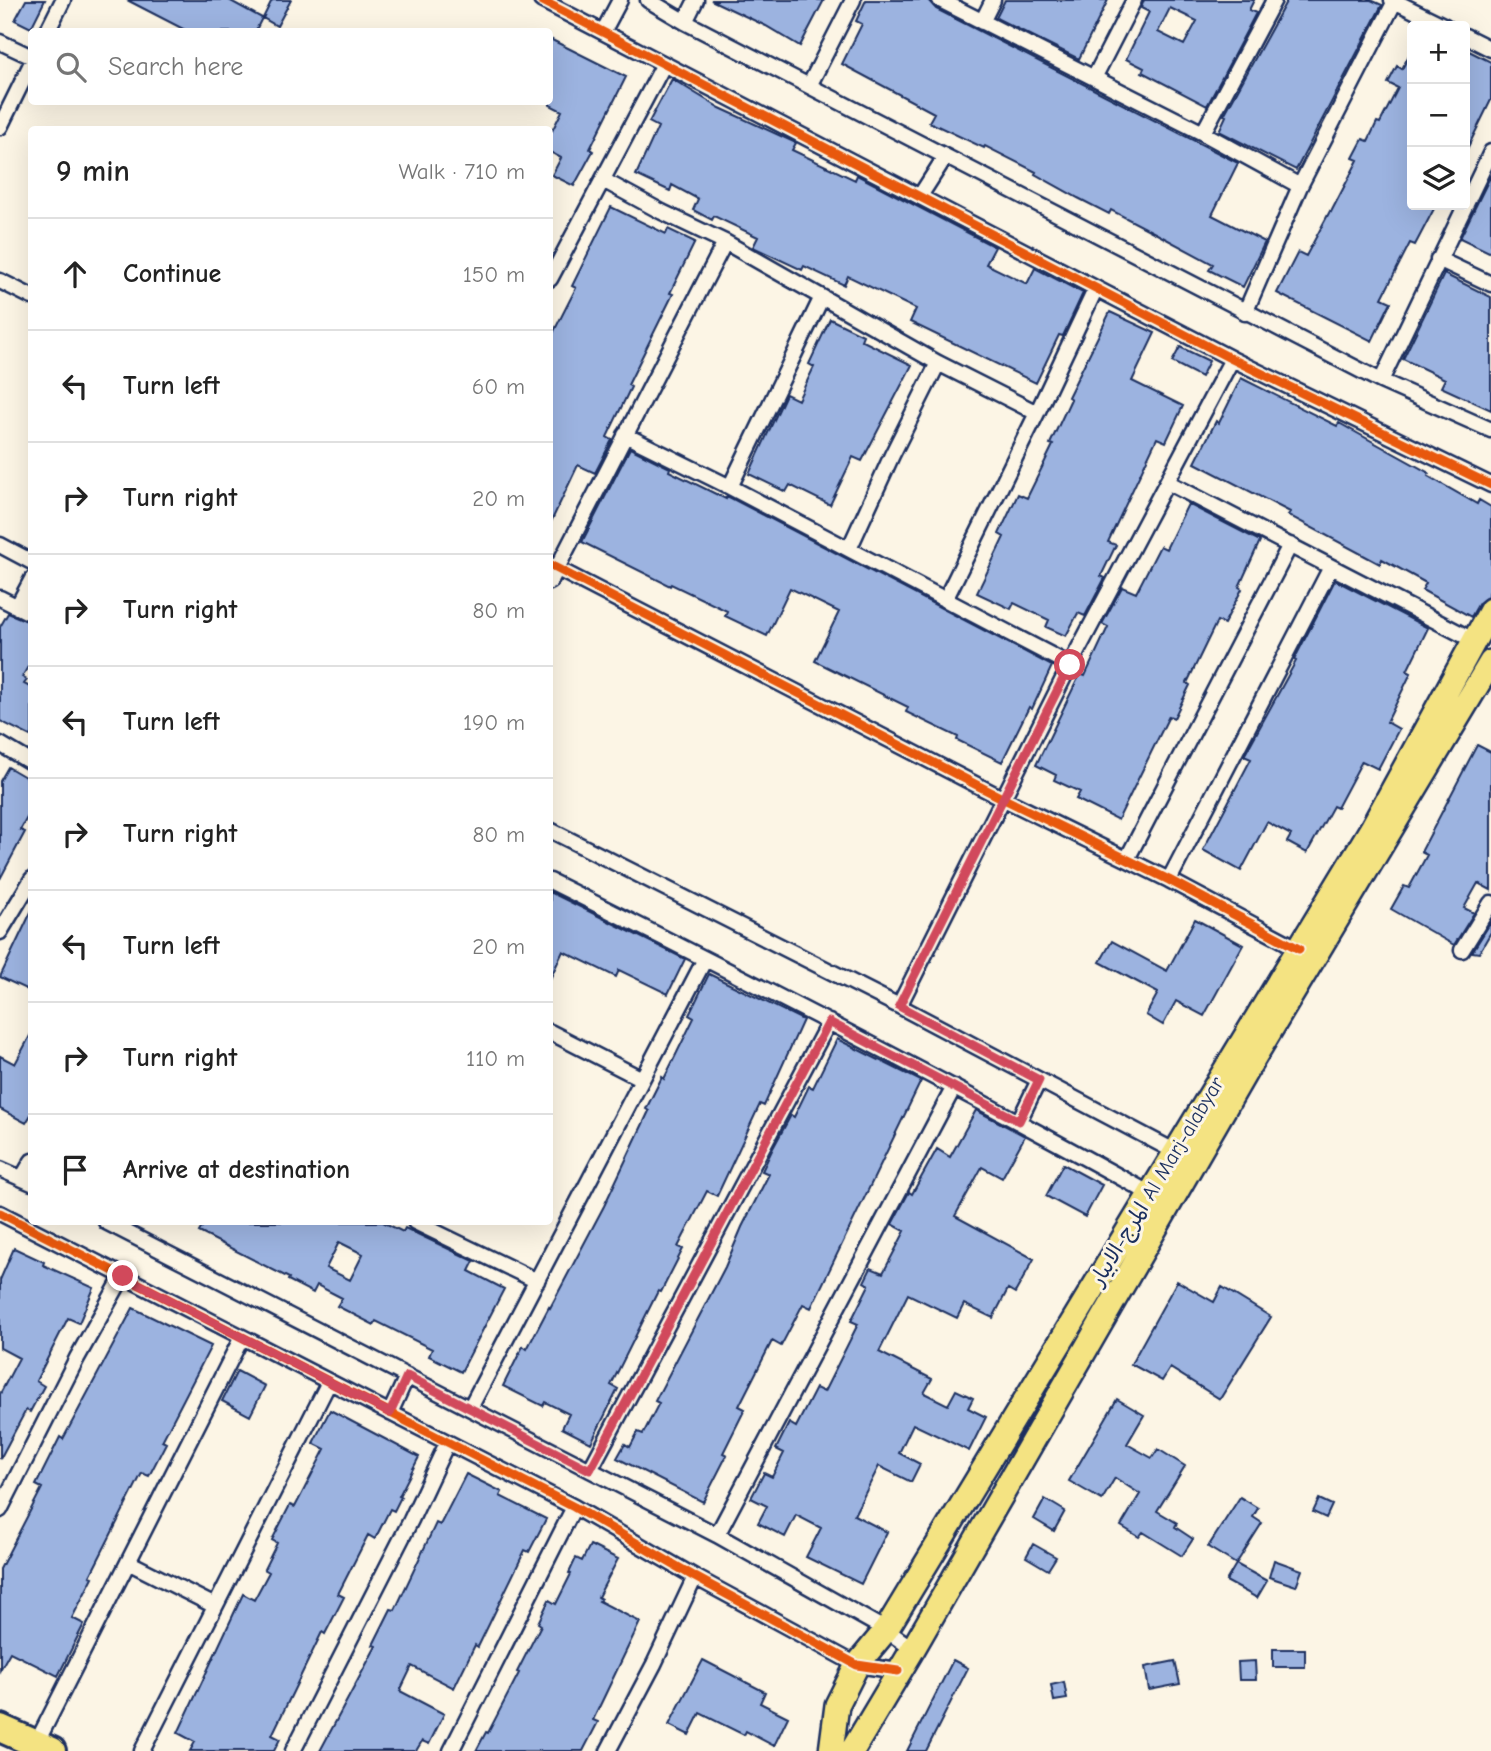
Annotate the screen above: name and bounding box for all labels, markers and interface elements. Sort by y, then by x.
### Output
map controls [1407,21,1470,210]
button: + [1407,21,1470,84]
search box [28,28,553,105]
icon: search [52,48,90,86]
text: Search here [108,52,243,82]
button: − [1407,84,1470,147]
button: layers [1407,147,1470,210]
text: 9 min [56,154,130,189]
text: Walk · 710 m [398,158,525,185]
icon: ahead [56,255,94,293]
text: Continue [123,259,221,289]
text: 150 m [463,261,525,288]
icon: left [56,367,94,405]
text: Turn left [123,371,220,401]
text: 60 m [472,373,525,400]
icon: right [56,479,94,517]
text: Turn right [123,483,237,513]
text: 20 m [472,485,525,512]
icon: right [56,591,94,629]
text: Turn right [123,595,237,625]
text: 80 m [472,597,525,624]
route start [1054,649,1085,680]
icon: left [56,703,94,741]
text: Turn left [123,707,220,737]
text: 190 m [463,709,525,736]
icon: right [56,815,94,853]
text: Turn right [123,819,237,849]
text: 80 m [472,821,525,848]
icon: left [56,927,94,965]
text: Turn left [123,931,220,961]
text: 20 m [472,933,525,960]
icon: right [56,1039,94,1077]
text: Turn right [123,1043,237,1073]
text: 110 m [466,1045,525,1072]
street label: المرج-الابيار Al Marj-alabyar [1084,1072,1231,1293]
icon: arrive [56,1151,94,1189]
text: Arrive at destination [123,1155,350,1185]
route end [107,1260,138,1291]

